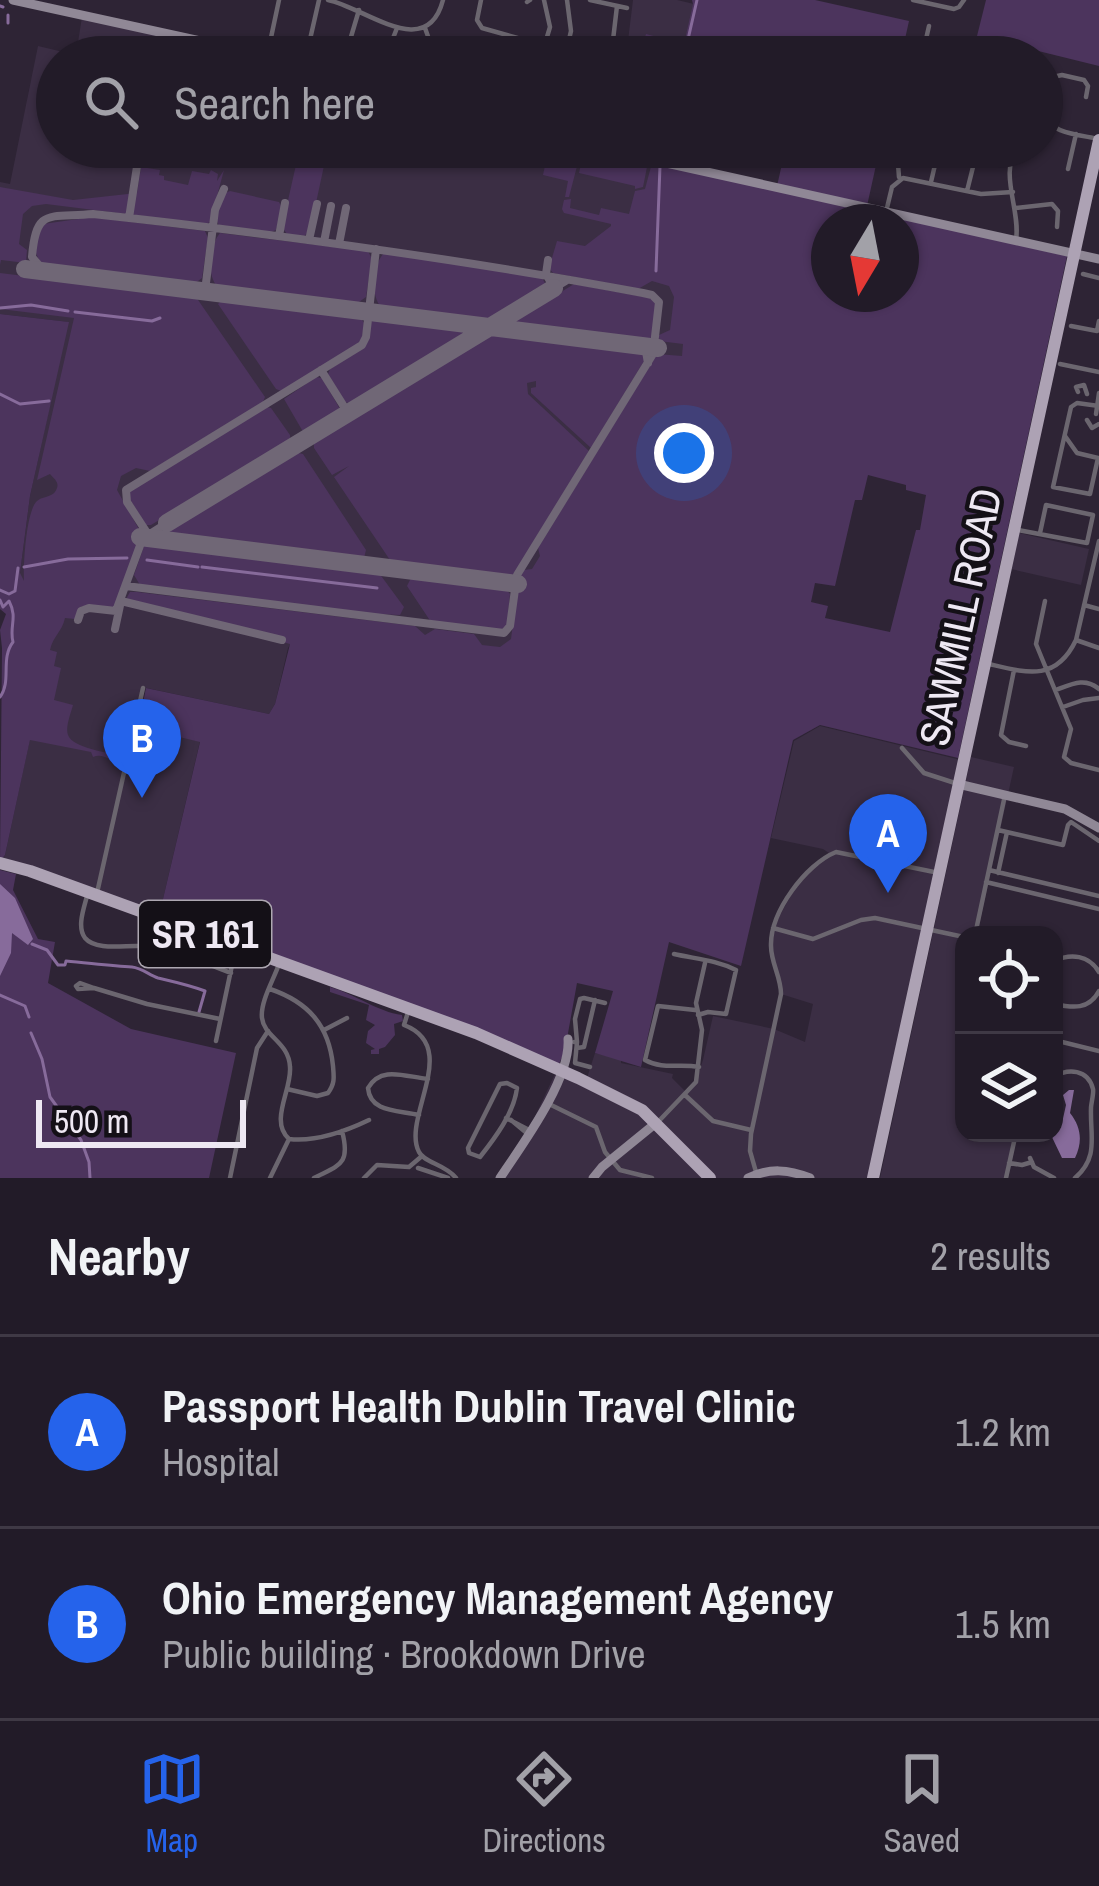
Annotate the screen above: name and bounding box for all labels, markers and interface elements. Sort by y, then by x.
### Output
search box [36,36,1063,168]
icon: search [78,69,144,135]
text: Search here [174,72,375,133]
north arrow [811,204,919,312]
your location [654,423,714,483]
street label: SAWMILL ROAD [905,483,1015,751]
pin: B [103,699,181,798]
pin: A [849,794,927,893]
road number: SR 161 [139,901,271,967]
map controls [955,926,1063,1142]
button: locate [955,926,1063,1034]
button: layers [955,1034,1063,1142]
scale bar [36,1094,246,1147]
text: 500 m [54,1099,129,1143]
text: Nearby [48,1222,190,1291]
text: 2 results [930,1230,1051,1282]
text: Passport Health Dublin Travel Clinic [162,1375,796,1436]
text: A [75,1406,99,1458]
text: 1.2 km [955,1406,1051,1458]
text: Hospital [162,1436,279,1488]
text: Ohio Emergency Management Agency [162,1567,833,1628]
text: B [75,1598,99,1650]
text: 1.5 km [955,1598,1051,1650]
text: Public building · Brookdown Drive [162,1628,646,1680]
tab: Map [139,1746,205,1862]
tab: Directions [482,1746,606,1862]
tab: Saved [883,1746,960,1862]

